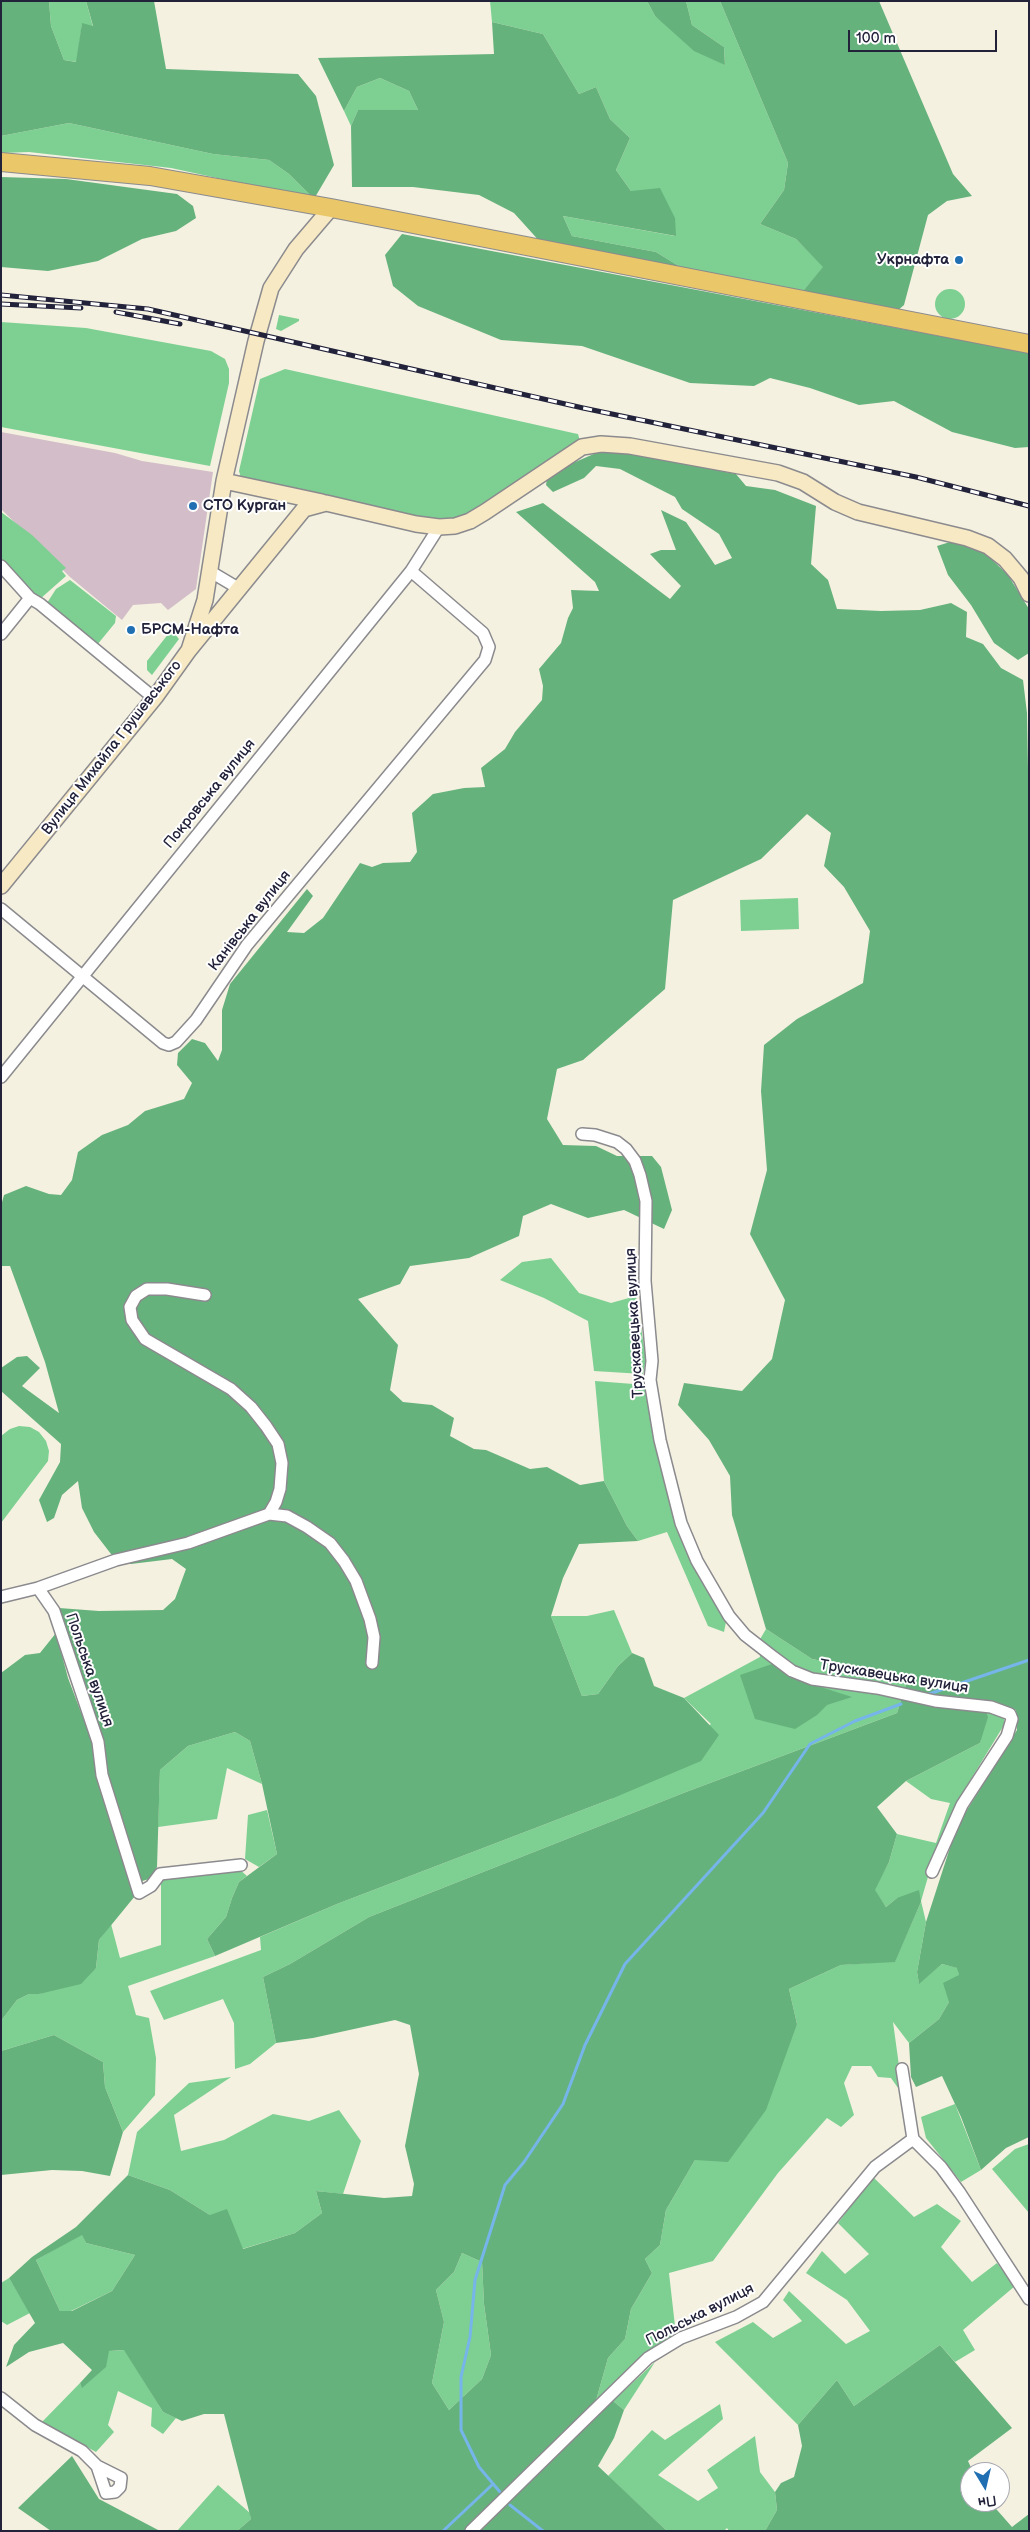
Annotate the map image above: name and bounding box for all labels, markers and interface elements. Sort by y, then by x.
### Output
scale bar [850,20,999,52]
text: 100 m [856,29,896,48]
place label: Укрнафта [877,251,949,269]
marker: Укрнафта [953,254,965,266]
place label: СТО Курган [203,497,286,515]
marker: СТО Курган [187,500,199,512]
place label: БРСМ-Нафта [141,621,239,639]
marker: БРСМ-Нафта [125,624,137,636]
street label: Вулиця Михайла Грушевського [38,657,186,839]
street label: Покровська вулиця [160,736,260,852]
street label: Канівська вулиця [205,867,295,975]
street label: Трускавецька вулиця [622,1248,648,1398]
street label: Польська вулиця [61,1611,117,1729]
street label: Трускавецька вулиця [819,1656,969,1698]
street label: Польська вулиця [643,2280,757,2350]
north arrow [960,2462,1010,2512]
text: Пн [977,2491,998,2511]

